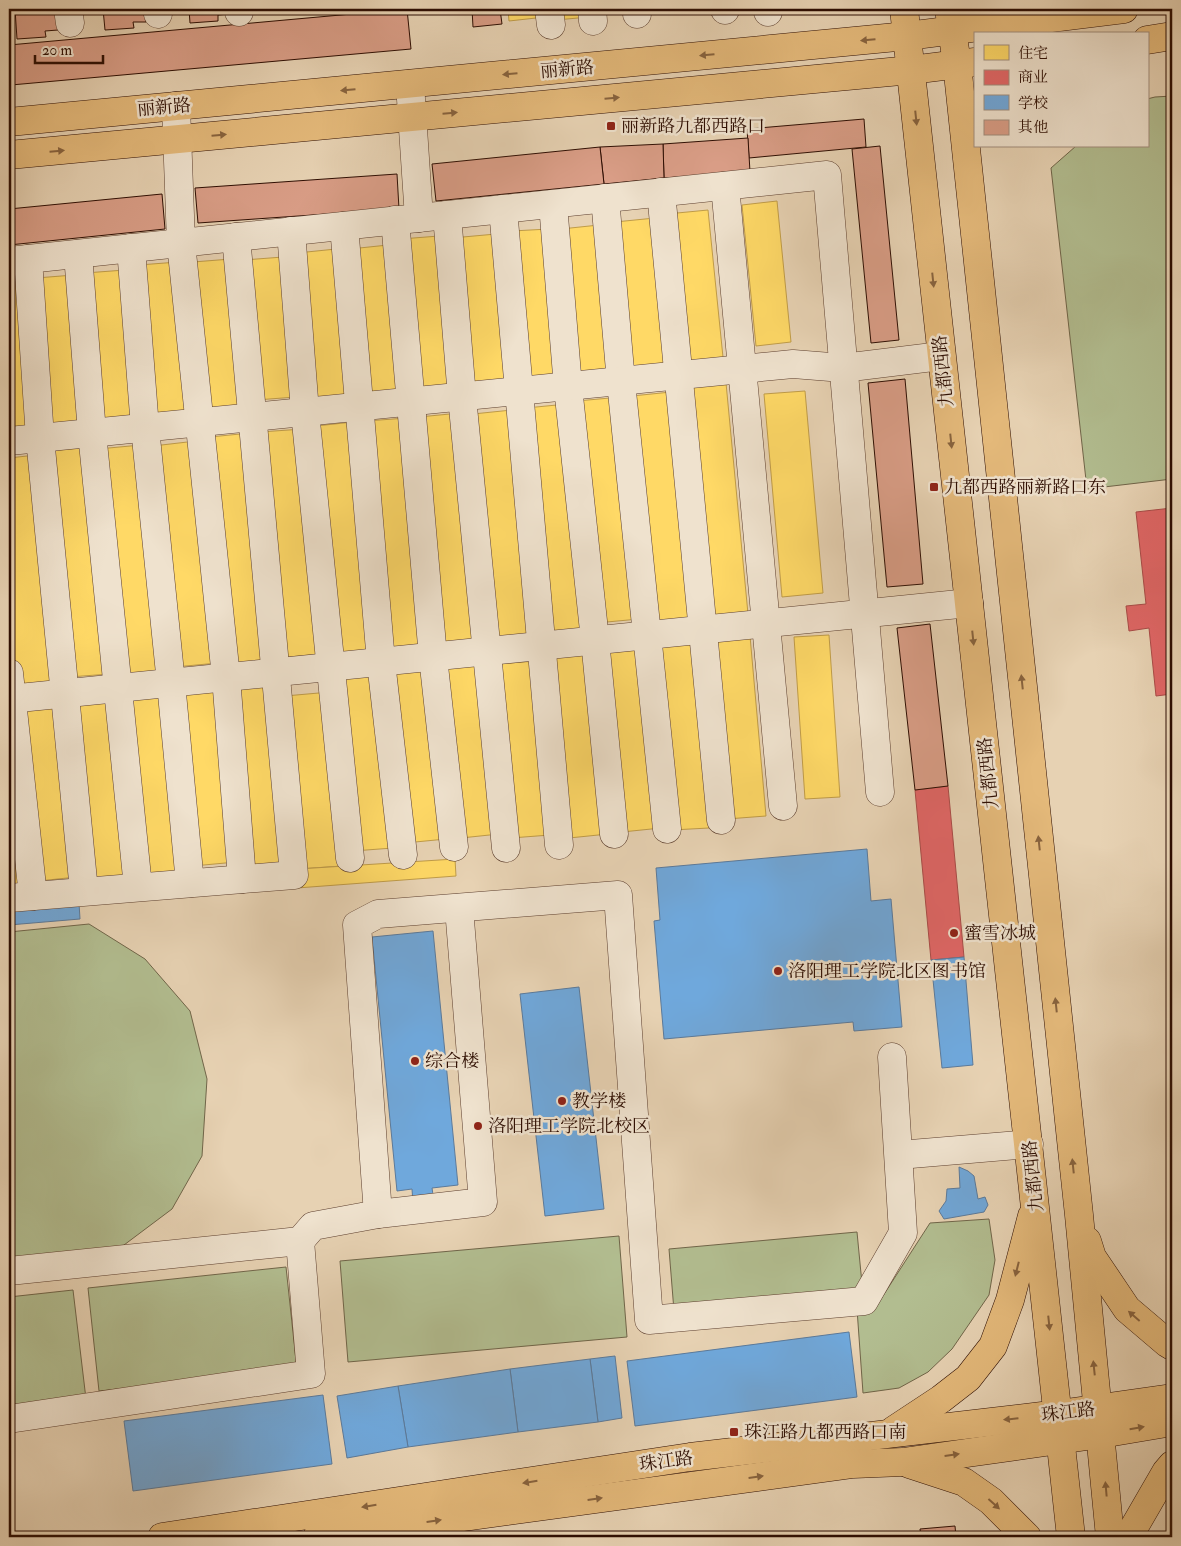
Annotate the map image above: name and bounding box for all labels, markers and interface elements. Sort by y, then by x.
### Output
scale bar [35,32,102,64]
legend [974,32,1148,148]
one-way arrow [860,36,876,44]
text: 20 m [42,41,72,60]
text: 住宅 [1018,44,1048,63]
one-way arrow [698,52,714,60]
street label: 丽新路 [539,56,595,83]
text: 商业 [1018,68,1048,87]
one-way arrow [502,70,518,78]
one-way arrow [340,86,356,94]
street label: 丽新路 [136,94,192,121]
one-way arrow [605,94,621,102]
text: 学校 [1018,94,1048,113]
one-way arrow [443,109,459,117]
one-way arrow [912,110,920,126]
place label: 丽新路九都西路口 [621,115,765,138]
text: 其他 [1018,118,1048,137]
marker: 丽新路九都西路口 [605,120,617,132]
one-way arrow [211,131,227,139]
one-way arrow [50,147,66,155]
one-way arrow [929,272,937,288]
street label: 九都西路 [928,334,959,408]
one-way arrow [947,434,955,450]
place label: 九都西路丽新路口东 [944,476,1106,499]
marker: 九都西路丽新路口东 [928,481,940,493]
one-way arrow [969,630,977,646]
one-way arrow [1018,673,1026,689]
street label: 九都西路 [973,736,1004,810]
one-way arrow [1035,835,1043,851]
place label: 蜜雪冰城 [964,922,1036,945]
marker: 蜜雪冰城 [948,927,960,939]
place label: 洛阳理工学院北区图书馆 [788,960,986,983]
marker: 洛阳理工学院北区图书馆 [772,965,784,977]
one-way arrow [1052,996,1060,1012]
place label: 综合楼 [425,1050,479,1073]
marker: 综合楼 [409,1055,421,1067]
place label: 教学楼 [572,1090,626,1113]
marker: 教学楼 [556,1095,568,1107]
place label: 洛阳理工学院北校区 [488,1115,650,1138]
marker: 洛阳理工学院北校区 [472,1120,484,1132]
street label: 九都西路 [1018,1139,1049,1213]
one-way arrow [1069,1158,1077,1174]
one-way arrow [1013,1261,1021,1276]
one-way arrow [1128,1310,1141,1321]
one-way arrow [1045,1315,1053,1331]
one-way arrow [1090,1360,1098,1376]
street label: 珠江路 [1040,1398,1096,1427]
one-way arrow [1002,1415,1018,1423]
place label: 珠江路九都西路口南 [744,1421,906,1444]
one-way arrow [1129,1424,1144,1432]
marker: 珠江路九都西路口南 [728,1426,740,1438]
street label: 珠江路 [638,1446,694,1477]
one-way arrow [945,1451,961,1459]
one-way arrow [748,1473,764,1481]
one-way arrow [522,1478,538,1486]
one-way arrow [1101,1480,1109,1496]
one-way arrow [587,1495,603,1503]
one-way arrow [987,1498,999,1510]
one-way arrow [361,1502,377,1510]
one-way arrow [426,1517,442,1525]

